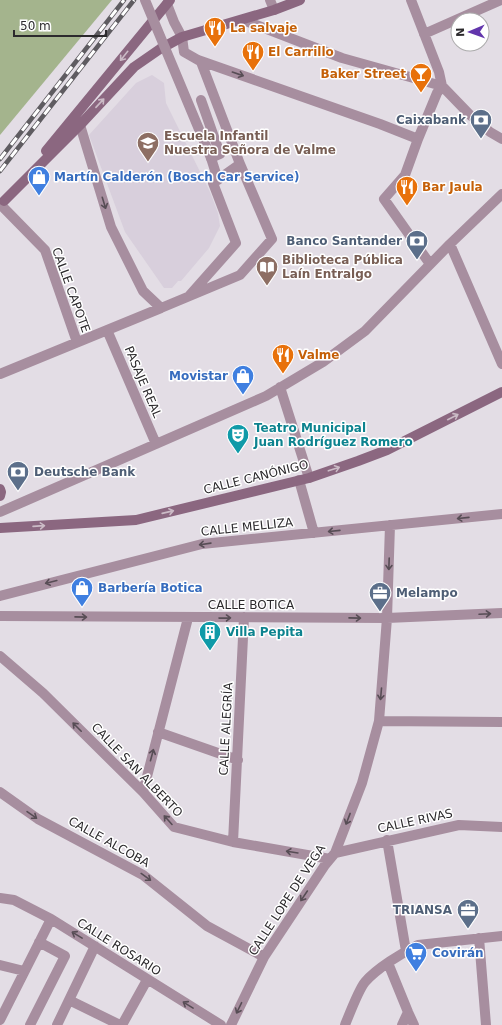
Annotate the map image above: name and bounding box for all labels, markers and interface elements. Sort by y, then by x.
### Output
scale bar [14,12,106,38]
north arrow [450,12,490,52]
restaurant icon: La salvaje [202,15,228,48]
text: 50 m [20,19,51,33]
place label: La salvaje [230,21,297,35]
text: N [454,27,467,37]
restaurant icon: El Carrillo [240,39,266,72]
place label: El Carrillo [268,45,334,59]
one-way arrow [120,51,129,61]
bar icon: Baker Street [408,61,434,94]
place label: Baker Street [321,67,406,81]
one-way arrow [231,71,243,79]
one-way arrow [96,98,105,108]
bank icon: Caixabank [468,107,494,140]
place label: Caixabank [396,113,467,127]
place label: Escuela Infantil Nuestra Señora de Valme [164,129,336,157]
school or university icon: Escuela Infantil Nuestra Señora de Valme [135,130,161,163]
shop icon: Martín Calderón (Bosch Car Service) [26,164,52,197]
place label: Martín Calderón (Bosch Car Service) [54,170,299,184]
restaurant icon: Bar Jaula [394,174,420,207]
place label: Bar Jaula [422,180,483,194]
one-way arrow [101,196,108,209]
bank icon: Banco Santander [404,228,430,261]
place label: Banco Santander [286,234,402,248]
street label: CALLE CAPOTE [49,246,93,334]
place label: Biblioteca Pública Laín Entralgo [282,253,403,281]
library icon: Biblioteca Pública Laín Entralgo [254,254,280,287]
restaurant icon: Valme [270,342,296,375]
street label: PASAJE REAL [122,344,165,420]
place label: Valme [298,348,339,362]
shop icon: Movistar [230,363,256,396]
place label: Movistar [169,369,228,383]
one-way arrow [447,413,459,420]
place label: Teatro Municipal Juan Rodríguez Romero [253,421,413,449]
theatre icon: Teatro Municipal Juan Rodríguez Romero [225,422,251,455]
street label: CALLE CANÓNIGO [202,456,310,497]
bank icon: Deutsche Bank [5,459,31,492]
place label: Deutsche Bank [34,465,136,479]
one-way arrow [328,465,340,473]
one-way arrow [161,508,174,516]
one-way arrow [457,514,470,521]
street label: CALLE MELLIZA [200,515,295,539]
one-way arrow [32,522,45,529]
one-way arrow [328,527,341,535]
one-way arrow [198,540,211,548]
one-way arrow [385,557,393,570]
shop icon: Barbería Botica [69,575,95,608]
one-way arrow [45,579,58,587]
office icon: Melampo [367,580,393,613]
place label: Barbería Botica [98,581,203,595]
place label: Melampo [396,586,458,600]
street label: CALLE BOTICA [208,598,295,612]
one-way arrow [478,610,491,618]
one-way arrow [74,613,87,621]
one-way arrow [218,614,231,621]
one-way arrow [348,614,361,622]
building icon: Villa Pepita [197,619,223,652]
place label: Villa Pepita [226,625,303,639]
street label: CALLE ALEGRÍA [216,681,235,776]
one-way arrow [378,687,385,700]
street label: CALLE SAN ALBERTO [88,720,186,820]
one-way arrow [72,722,82,732]
one-way arrow [149,748,157,761]
street label: CALLE RIVAS [376,806,454,836]
one-way arrow [26,811,37,819]
one-way arrow [344,813,352,825]
street label: CALLE ALCOBA [66,814,153,870]
one-way arrow [163,815,172,826]
street label: CALLE LOPE DE VEGA [246,841,329,958]
one-way arrow [286,848,299,856]
one-way arrow [140,873,151,881]
one-way arrow [300,890,308,902]
office icon: TRIANSA [455,897,481,930]
place label: TRIANSA [393,903,453,917]
street label: CALLE ROSARIO [74,915,164,979]
one-way arrow [71,931,83,939]
supermarket icon: Covirán [403,940,429,973]
place label: Covirán [432,946,484,960]
one-way arrow [182,1000,193,1009]
one-way arrow [235,1002,242,1014]

